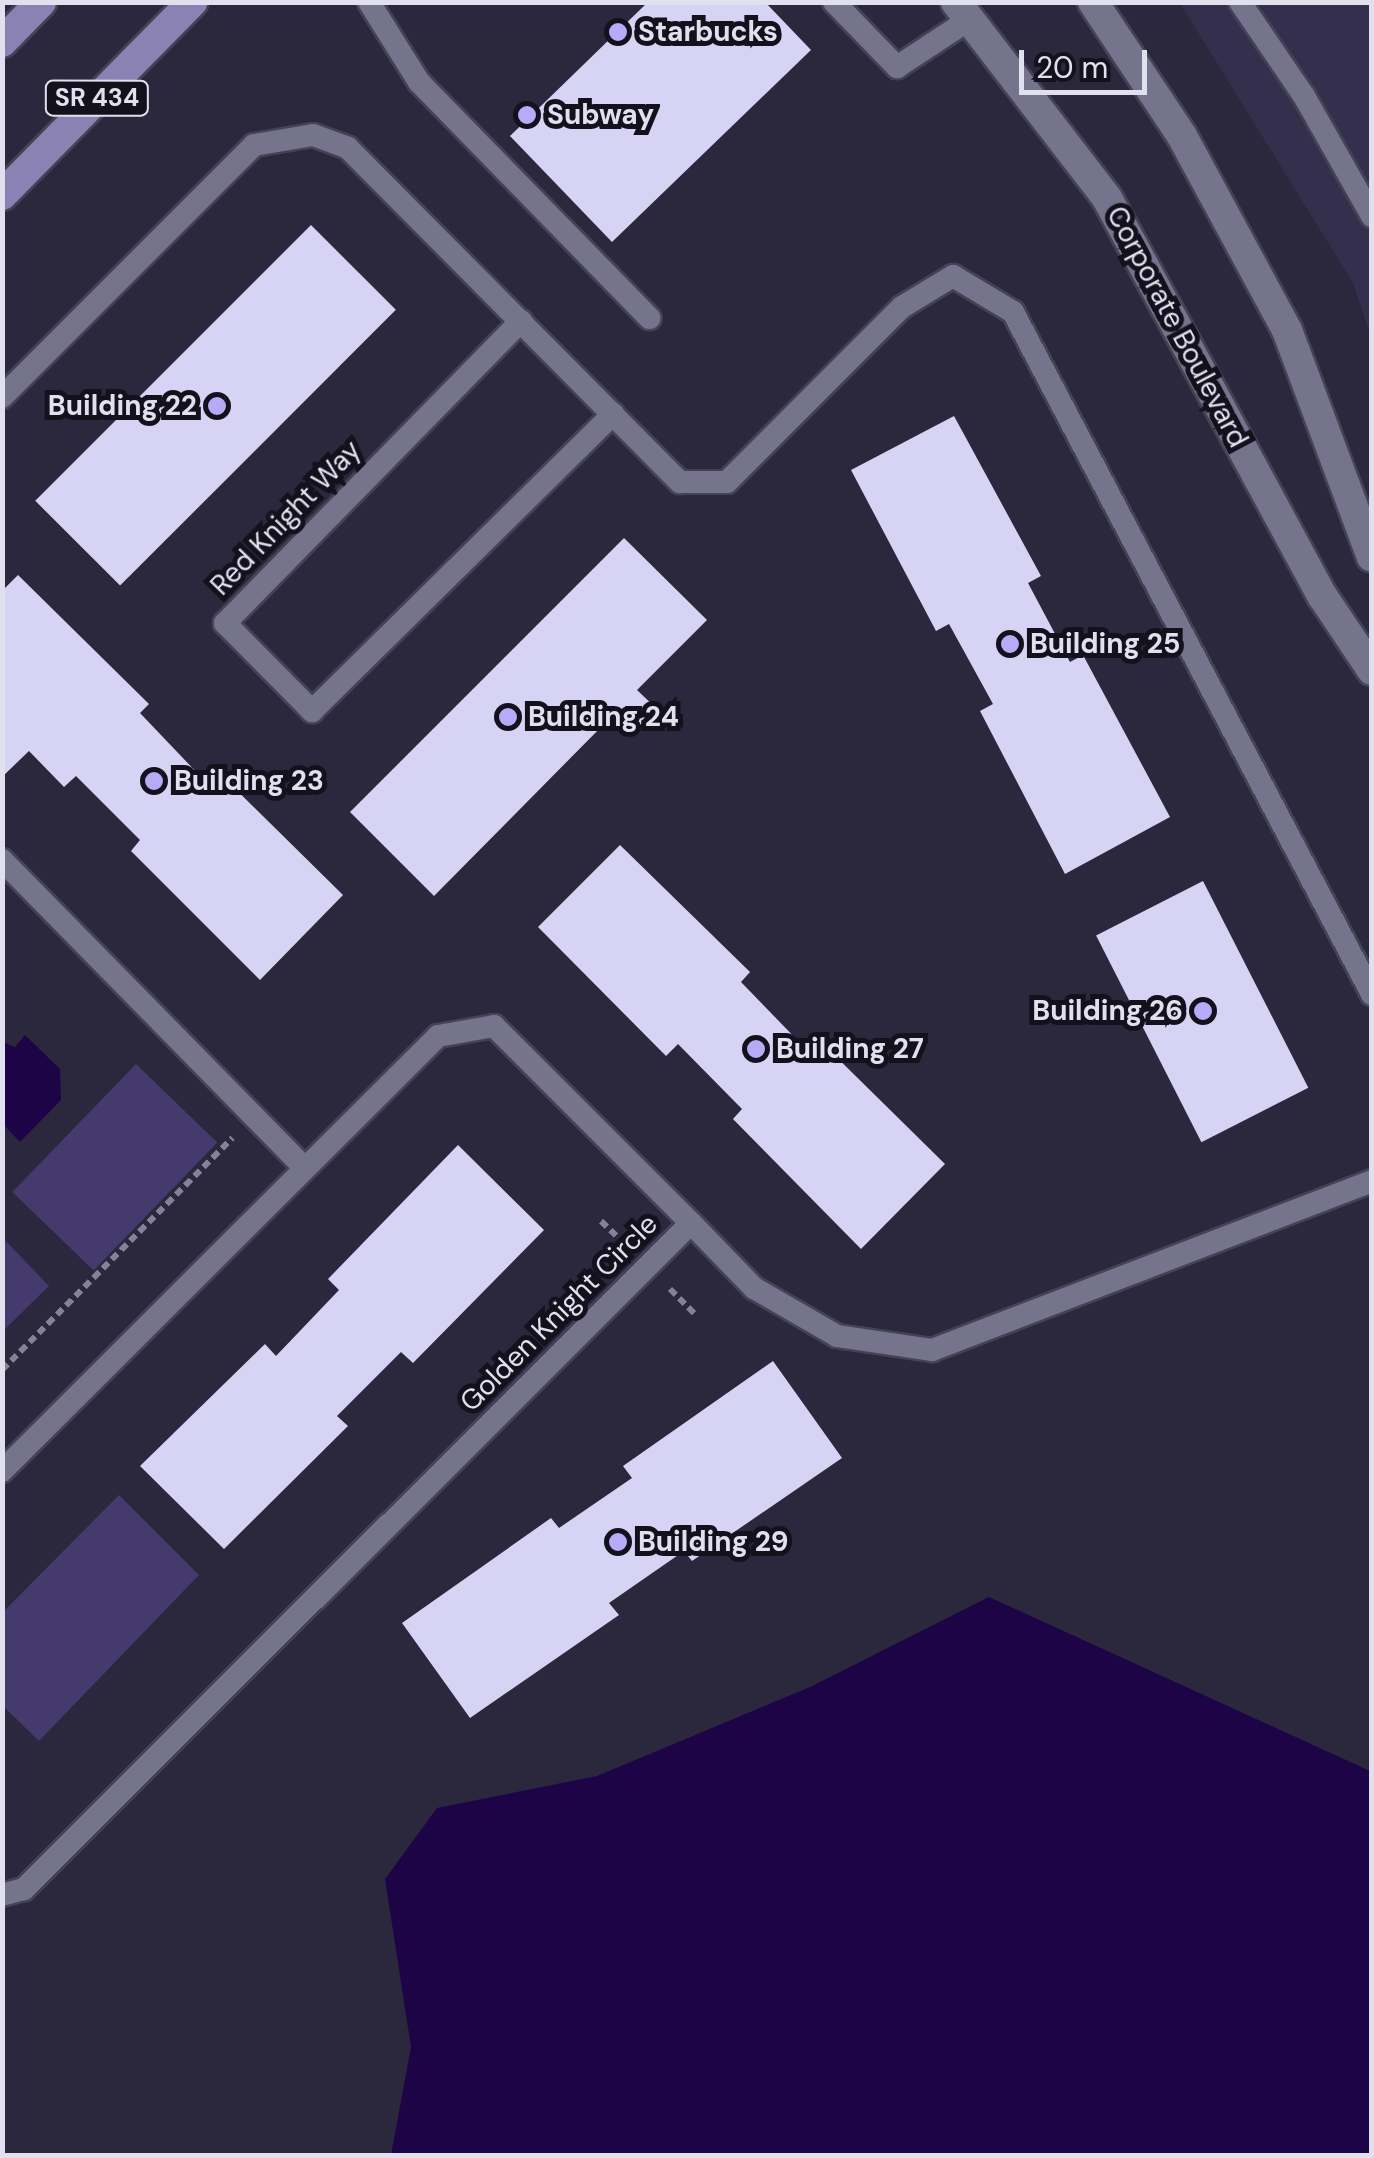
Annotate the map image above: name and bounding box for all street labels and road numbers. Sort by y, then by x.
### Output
road number: SR 434 [44,78,150,118]
street label: Corporate Boulevard [1099,201,1255,453]
street label: Red Knight Way [204,434,368,602]
street label: Golden Knight Circle [453,1207,665,1419]

